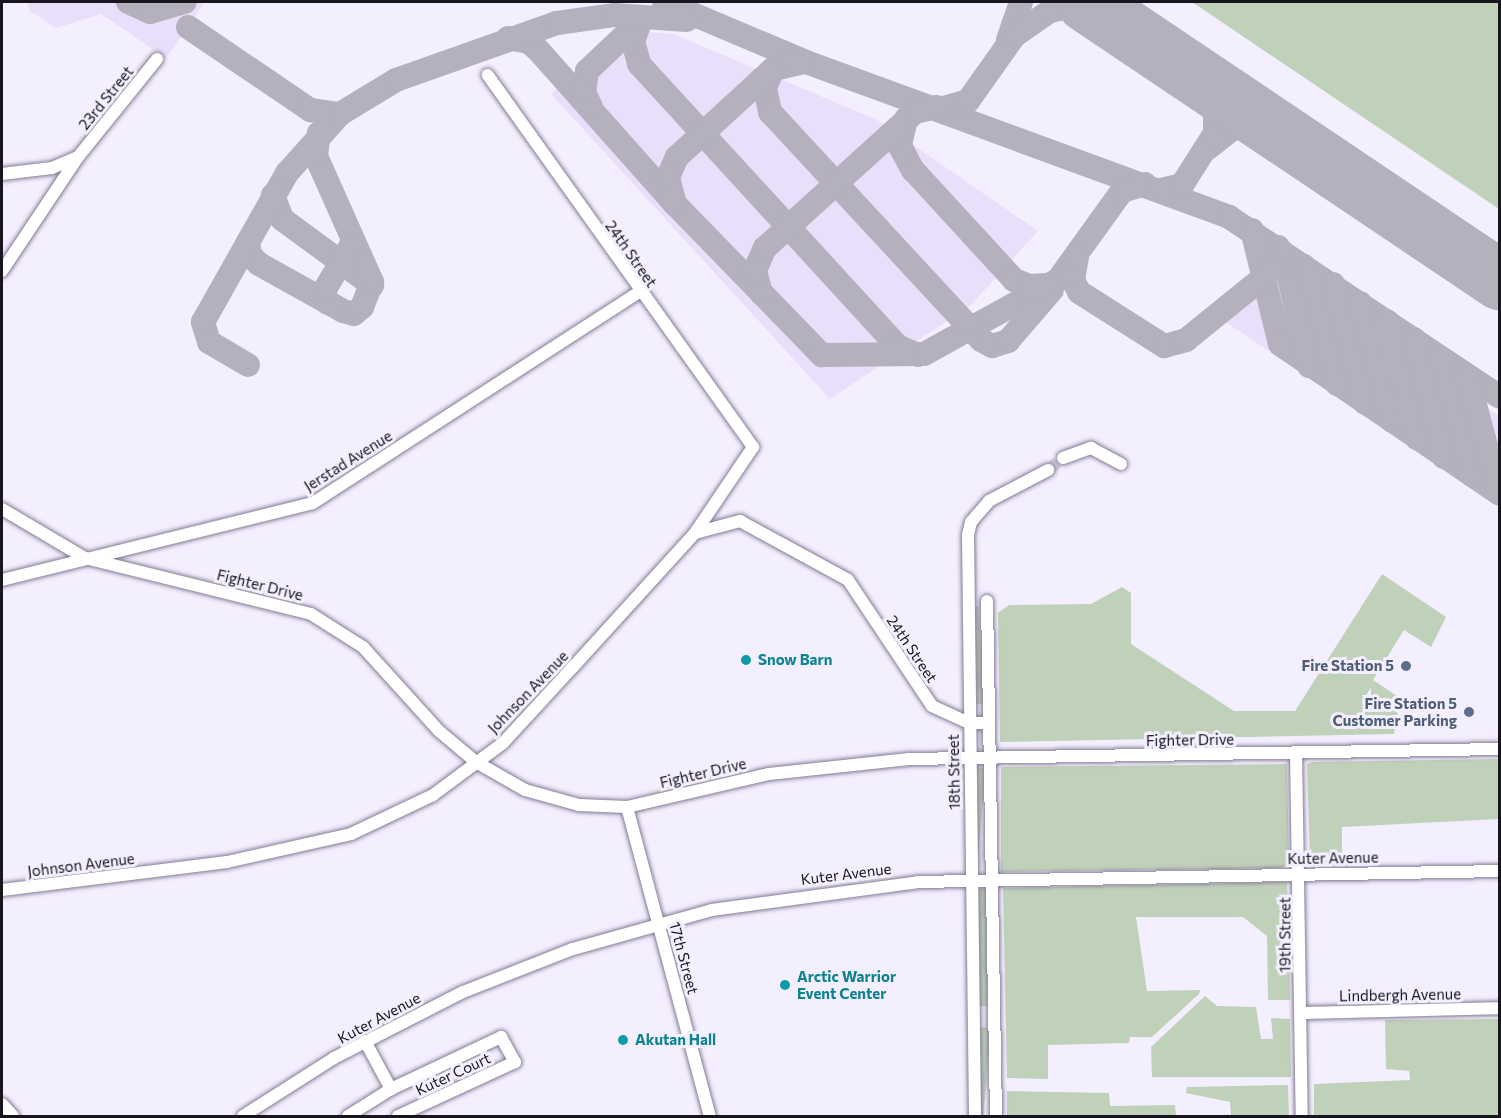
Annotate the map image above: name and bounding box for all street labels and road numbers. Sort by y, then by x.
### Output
street label: 23rd Street [75,63,137,133]
street label: 24th Street [602,217,660,291]
street label: Jerstad Avenue [301,427,395,495]
street label: Fighter Drive [215,566,305,604]
street label: 24th Street [883,612,941,686]
street label: Johnson Avenue [484,647,572,737]
street label: Fighter Drive [1146,730,1234,750]
street label: 18th Street [944,734,964,810]
street label: Fighter Drive [658,754,748,792]
street label: Kuter Avenue [1287,848,1379,868]
street label: Johnson Avenue [26,849,136,881]
street label: Kuter Avenue [800,860,892,888]
street label: 19th Street [1276,897,1294,973]
street label: 17th Street [666,920,702,996]
street label: Lindbergh Avenue [1339,985,1461,1005]
street label: Kuter Avenue [335,989,423,1047]
street label: Kuter Court [413,1049,493,1099]

